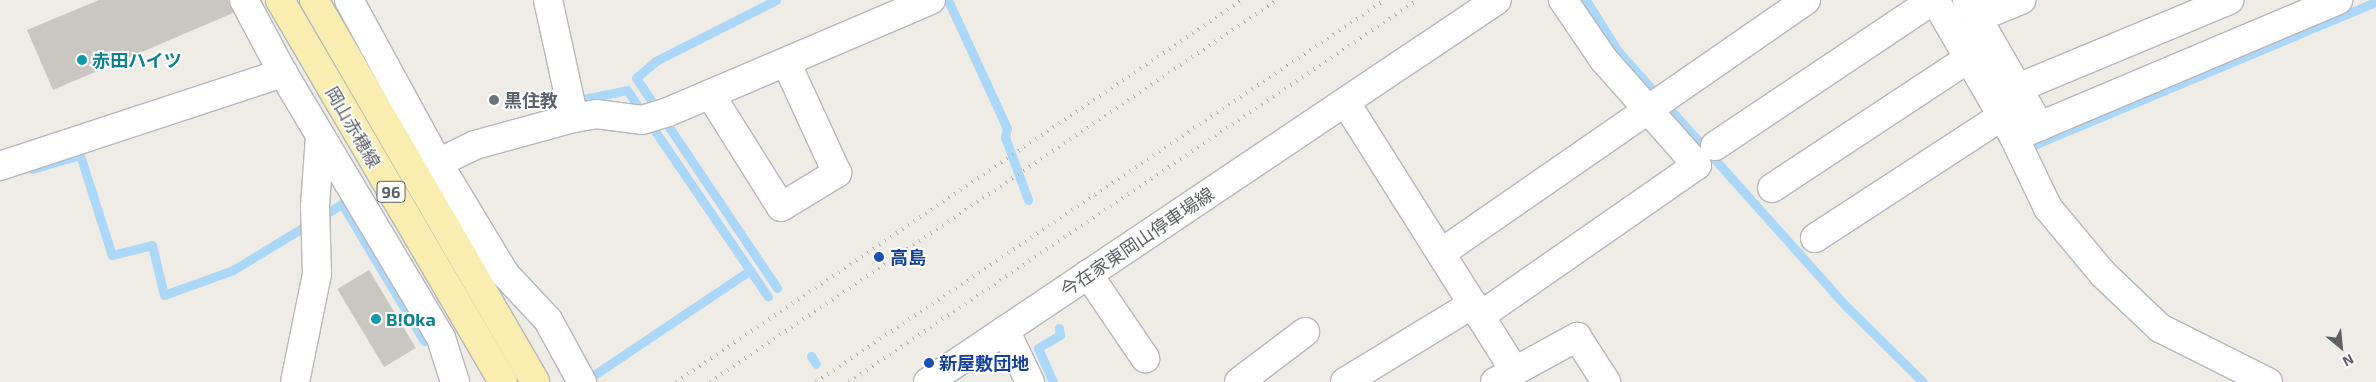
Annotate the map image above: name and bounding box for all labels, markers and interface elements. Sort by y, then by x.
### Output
place label: 赤田ハイツ [92,49,182,71]
marker: 赤田ハイツ [76,54,88,66]
street label: 岡山赤穂線 [321,83,385,171]
place label: 黒住教 [504,89,558,111]
marker: 黒住教 [488,94,500,106]
road number: 96 [376,178,406,206]
street label: 今在家東岡山停車場線 [1056,183,1218,301]
place label: 高島 [890,246,926,268]
marker: 高島 [872,250,886,264]
place label: B!Oka [386,308,436,330]
marker: B!Oka [370,313,382,325]
north arrow [2316,322,2366,372]
text: N [2340,351,2357,371]
place label: 新屋敷団地 [939,352,1029,374]
marker: 新屋敷団地 [923,357,935,369]

